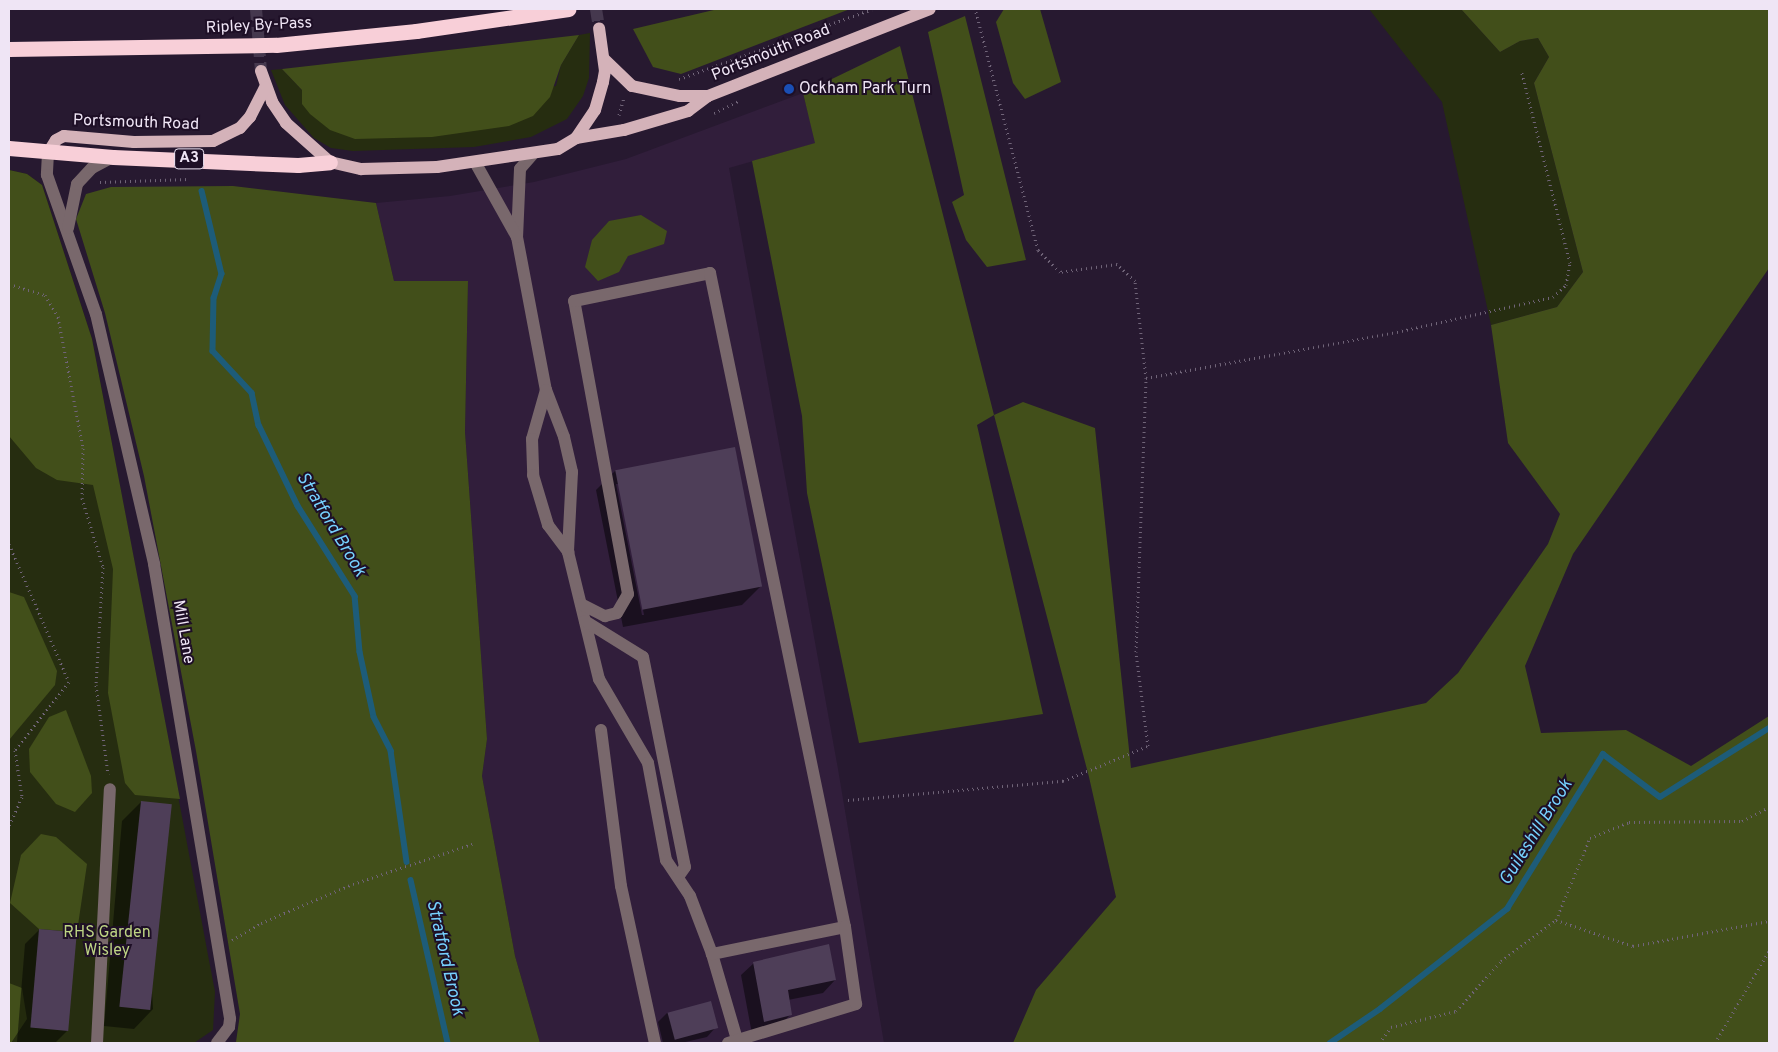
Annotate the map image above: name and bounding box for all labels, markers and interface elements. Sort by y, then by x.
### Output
street label: Ripley By-Pass [205,14,313,38]
street label: Portsmouth Road [709,20,833,86]
place label: Ockham Park Turn [799,79,932,99]
marker: Ockham Park Turn [783,83,795,95]
street label: Portsmouth Road [73,111,199,135]
road number: A3 [174,146,204,172]
water label: Stratford Brook [290,469,370,581]
street label: Mill Lane [168,599,198,665]
water label: Guileshill Brook [1496,776,1578,890]
water label: Stratford Brook [420,898,468,1018]
park label: RHS Garden Wisley [63,923,151,961]

